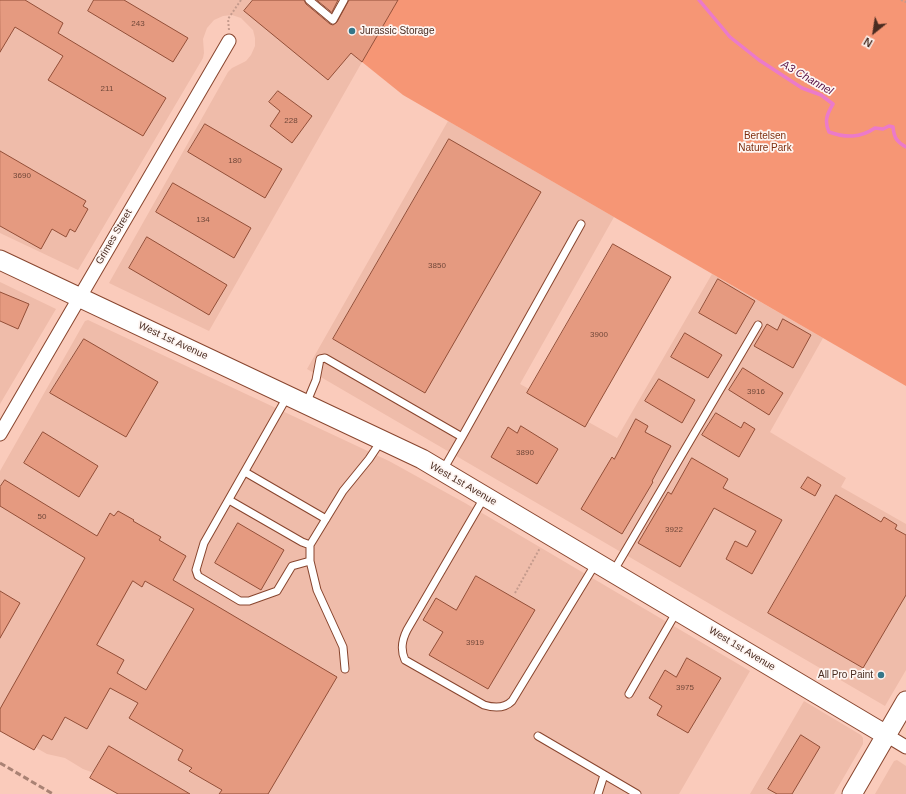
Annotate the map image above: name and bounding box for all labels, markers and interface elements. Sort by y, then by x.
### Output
north arrow [854,12,894,52]
house number: 243 [131,19,145,29]
place label: Jurassic Storage [360,25,434,37]
marker: Jurassic Storage [347,26,357,36]
text: N [862,35,874,50]
water label: A3 Channel [779,58,835,98]
house number: 211 [101,84,113,94]
house number: 228 [284,116,298,126]
park label: Bertelsen Nature Park [738,130,792,154]
house number: 180 [228,156,242,166]
house number: 3690 [13,171,31,181]
street label: Grimes Street [93,207,135,267]
house number: 134 [196,215,210,225]
house number: 3850 [428,261,446,271]
street label: West 1st Avenue [136,320,210,362]
house number: 3900 [590,330,608,340]
house number: 3916 [747,387,765,397]
house number: 3890 [516,448,534,458]
street label: West 1st Avenue [427,460,499,508]
house number: 50 [38,512,46,522]
house number: 3922 [665,525,683,535]
street label: West 1st Avenue [707,624,777,674]
house number: 3919 [466,638,484,648]
place label: All Pro Paint [818,669,873,681]
marker: All Pro Paint [876,670,886,680]
house number: 3975 [676,683,694,693]

